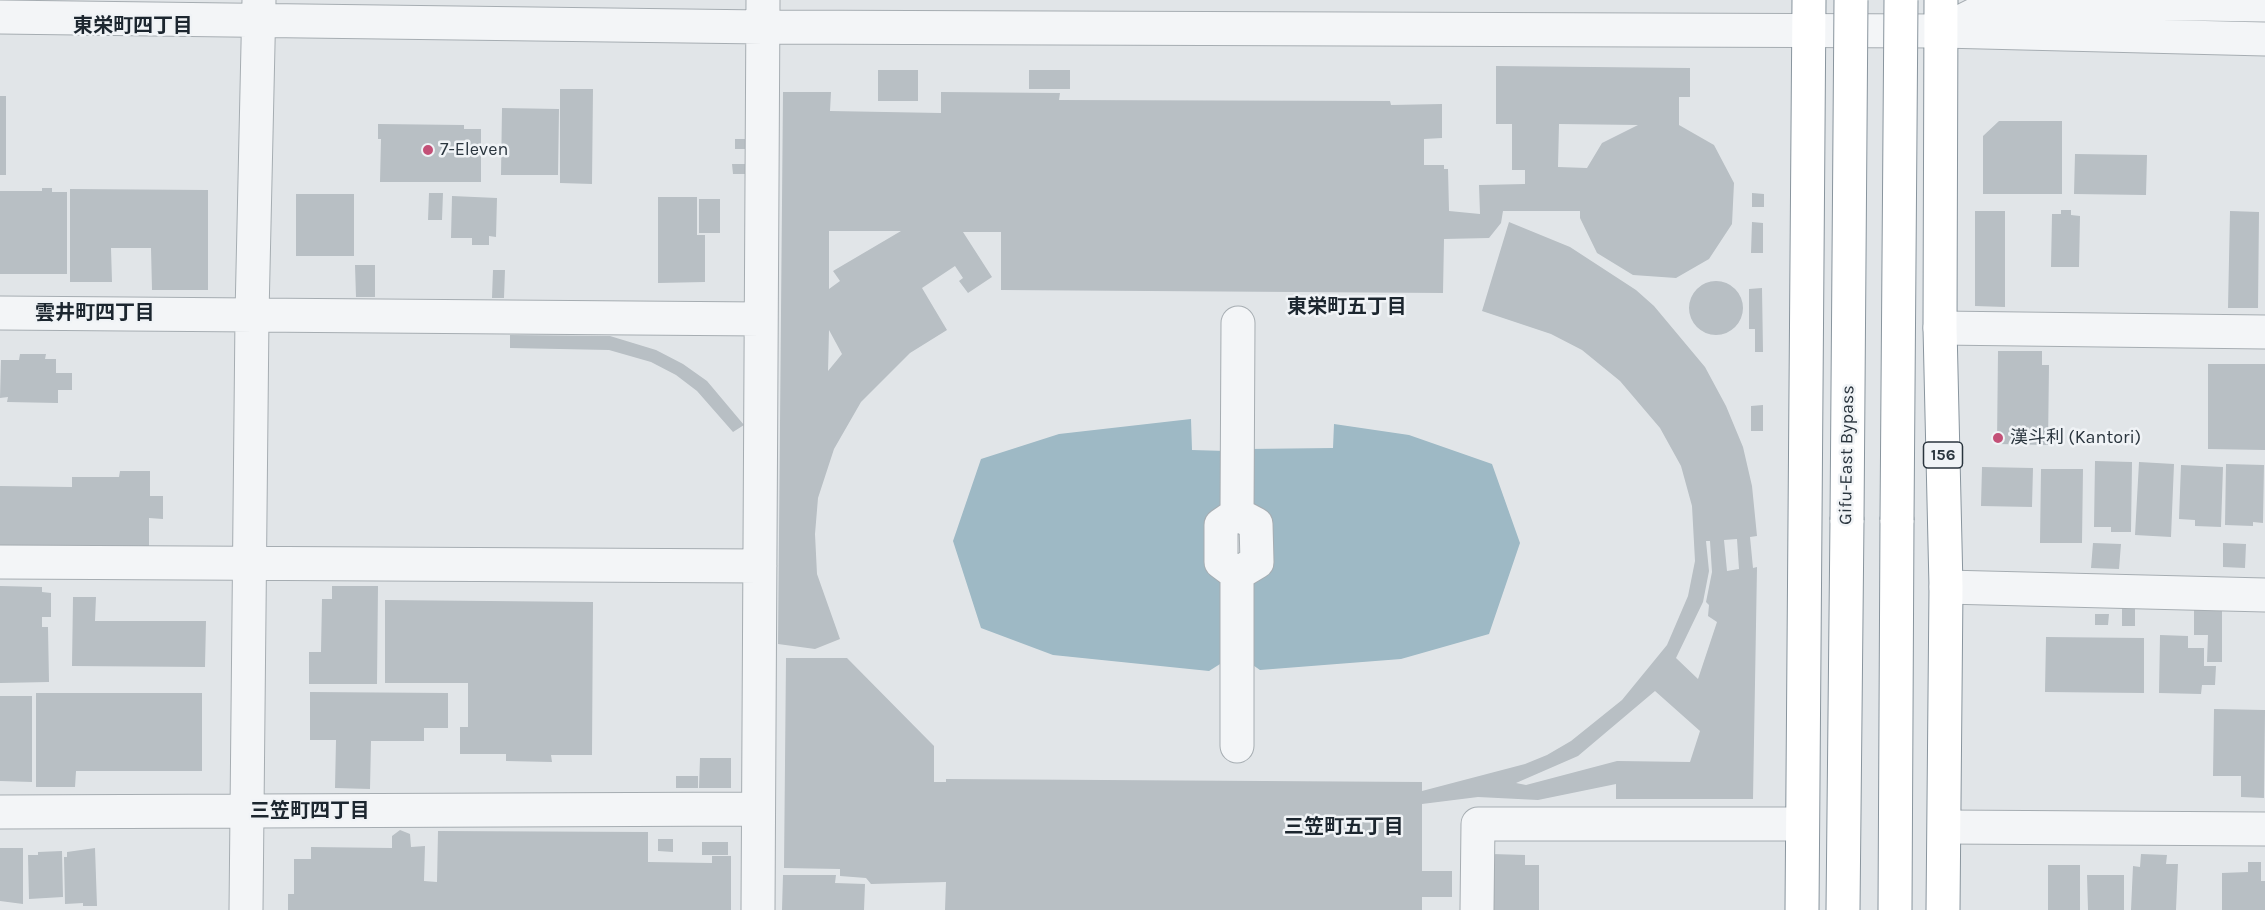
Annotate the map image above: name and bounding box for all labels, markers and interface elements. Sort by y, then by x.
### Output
district label: 東栄町四丁目 [73,14,193,38]
place label: 7-Eleven [440,139,508,161]
marker: 7-Eleven [421,143,435,157]
district label: 東栄町五丁目 [1287,295,1407,319]
district label: 雲井町四丁目 [35,301,155,325]
street label: Gifu-East Bypass [1835,385,1859,525]
place label: 漢斗利 (Kantori) [2010,427,2141,449]
marker: 漢斗利 (Kantori) [1991,431,2005,445]
road number: 156 [1924,442,1962,468]
district label: 三笠町四丁目 [250,799,370,823]
district label: 三笠町五丁目 [1284,815,1404,839]

